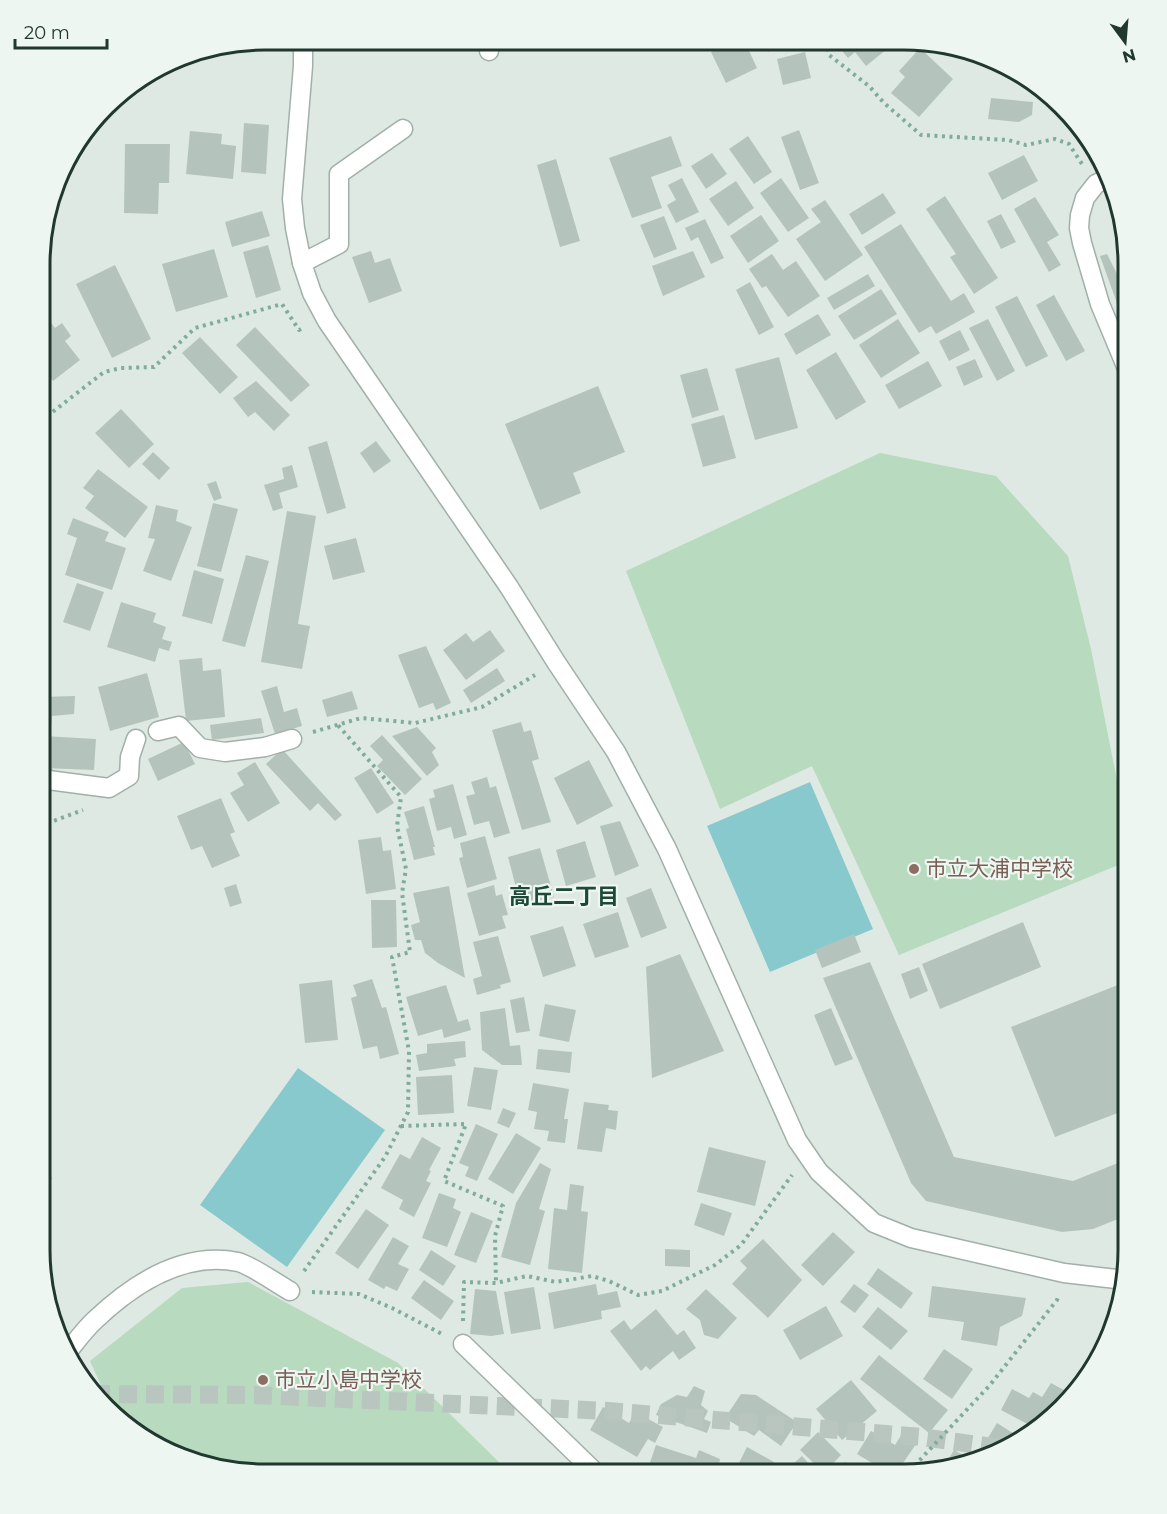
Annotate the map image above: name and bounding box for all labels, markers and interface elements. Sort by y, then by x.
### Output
scale bar [15,12,106,50]
north arrow [1095,12,1155,72]
text: 20 m [24,22,70,44]
text: N [1120,45,1138,67]
place label: 市立大浦中学校 [926,856,1073,881]
marker: 市立大浦中学校 [907,862,921,876]
district label: 高丘二丁目 [509,883,619,910]
place label: 市立小島中学校 [275,1367,422,1392]
marker: 市立小島中学校 [256,1373,270,1387]

